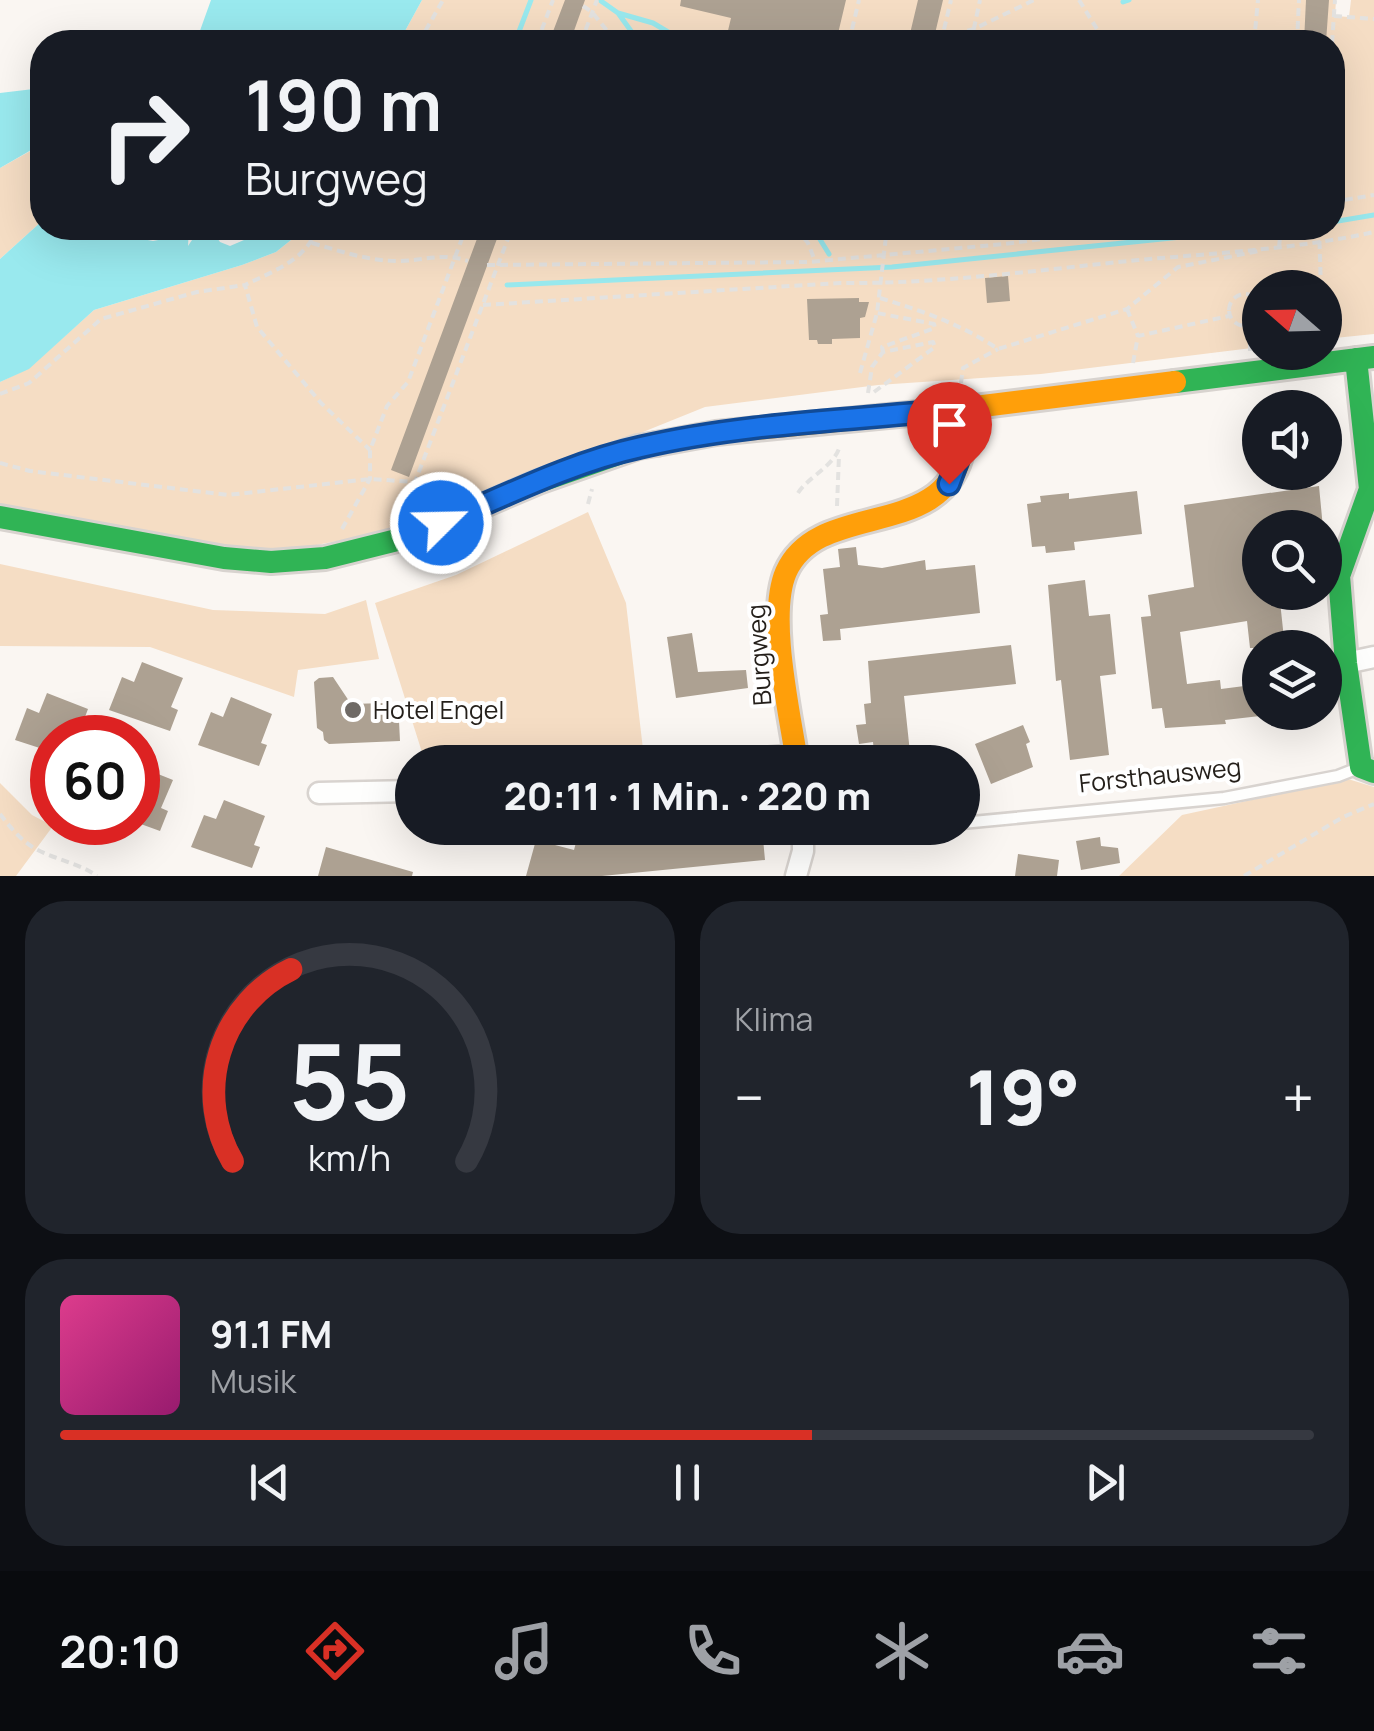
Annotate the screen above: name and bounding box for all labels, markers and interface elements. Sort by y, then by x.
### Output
text: 190 m [245,56,442,152]
icon: right [80,70,210,200]
text: Burgweg [245,147,428,209]
north arrow [1242,270,1342,370]
map controls [1242,270,1342,730]
pin [907,382,992,485]
button: sound [1242,390,1342,490]
icon: arrive [922,397,977,452]
position arrow [389,471,493,575]
button: search [1242,510,1342,610]
street label: Burgweg [738,603,780,707]
button: layers [1242,630,1342,730]
place label: Hotel Engel [373,692,504,727]
marker: Hotel Engel [342,699,364,721]
speed limit sign: 60 [30,715,160,845]
street label: Forsthausweg [1077,749,1243,800]
text: 20:11 · 1 Min. · 220 m [504,769,871,821]
text: Klima [735,997,813,1041]
text: 55 [289,1008,411,1150]
text: 19° [966,1045,1080,1148]
text: − [735,1059,764,1135]
text: + [1282,1059,1314,1135]
text: km/h [308,1133,391,1182]
text: 91.1 FM [210,1307,332,1359]
text: Musik [210,1359,296,1403]
icon: previous [242,1455,297,1510]
icon: pause [660,1455,715,1510]
icon: next [1078,1455,1133,1510]
icon: directions [300,1616,370,1686]
icon: music [489,1616,559,1686]
icon: phone [678,1616,748,1686]
icon: climate [867,1616,937,1686]
icon: car [1055,1616,1125,1686]
icon: filters [1244,1616,1314,1686]
text: 20:10 [59,1620,181,1682]

